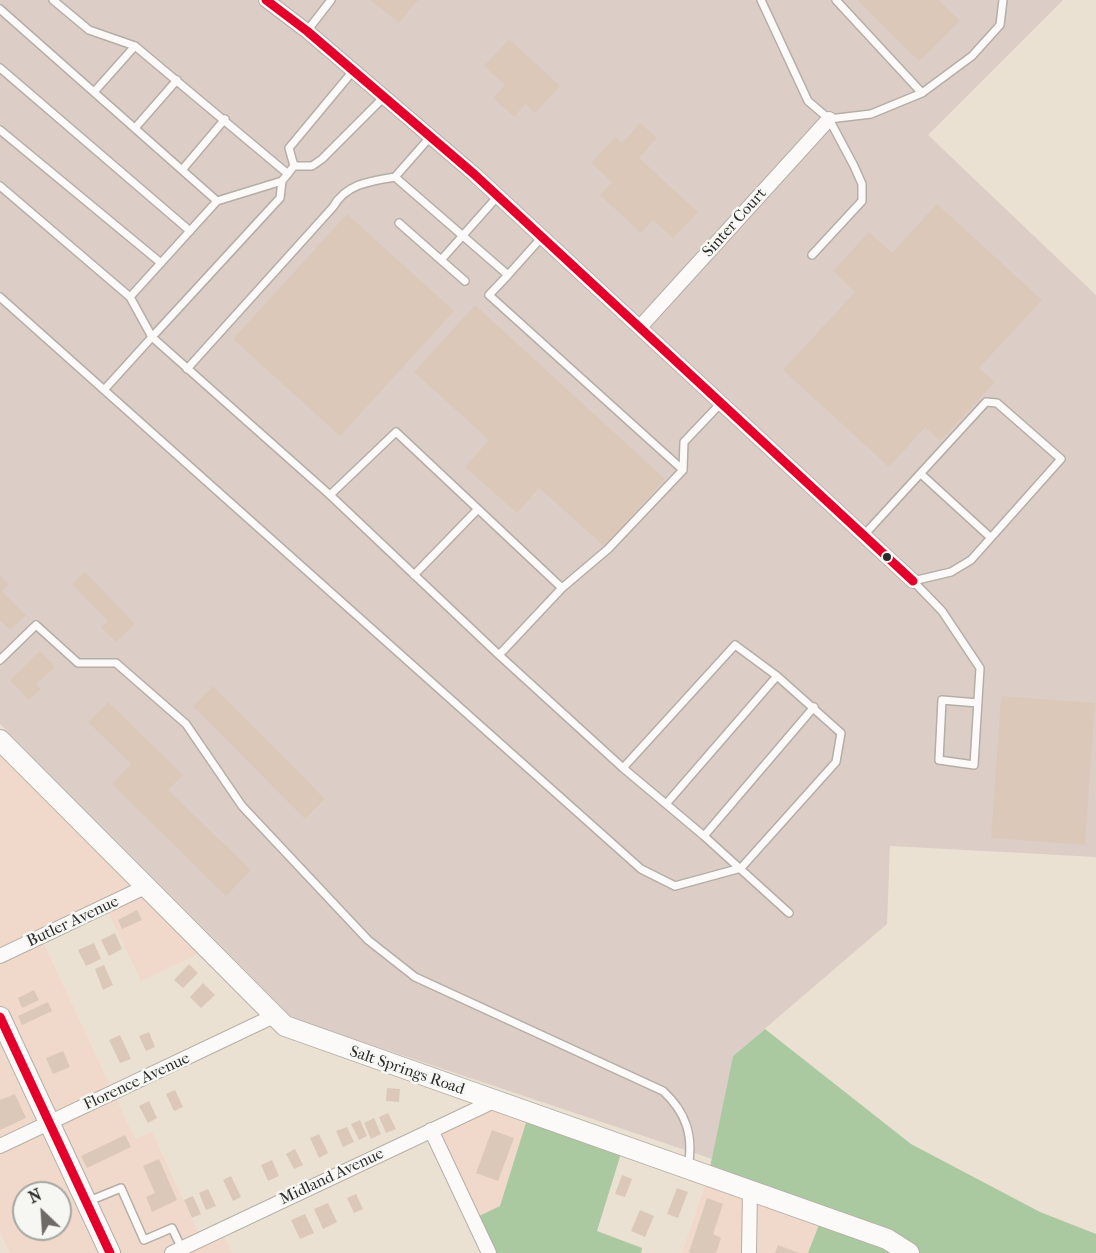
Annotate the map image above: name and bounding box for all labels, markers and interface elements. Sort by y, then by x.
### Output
street label: Sinter Court [699,184,771,262]
unlabelled marker [881,551,893,563]
street label: Butler Avenue [24,892,122,952]
street label: Salt Springs Road [347,1042,467,1100]
street label: Florence Avenue [81,1049,193,1115]
street label: Midland Avenue [277,1144,387,1210]
north arrow [12,1181,72,1241]
text: N [26,1185,45,1207]

